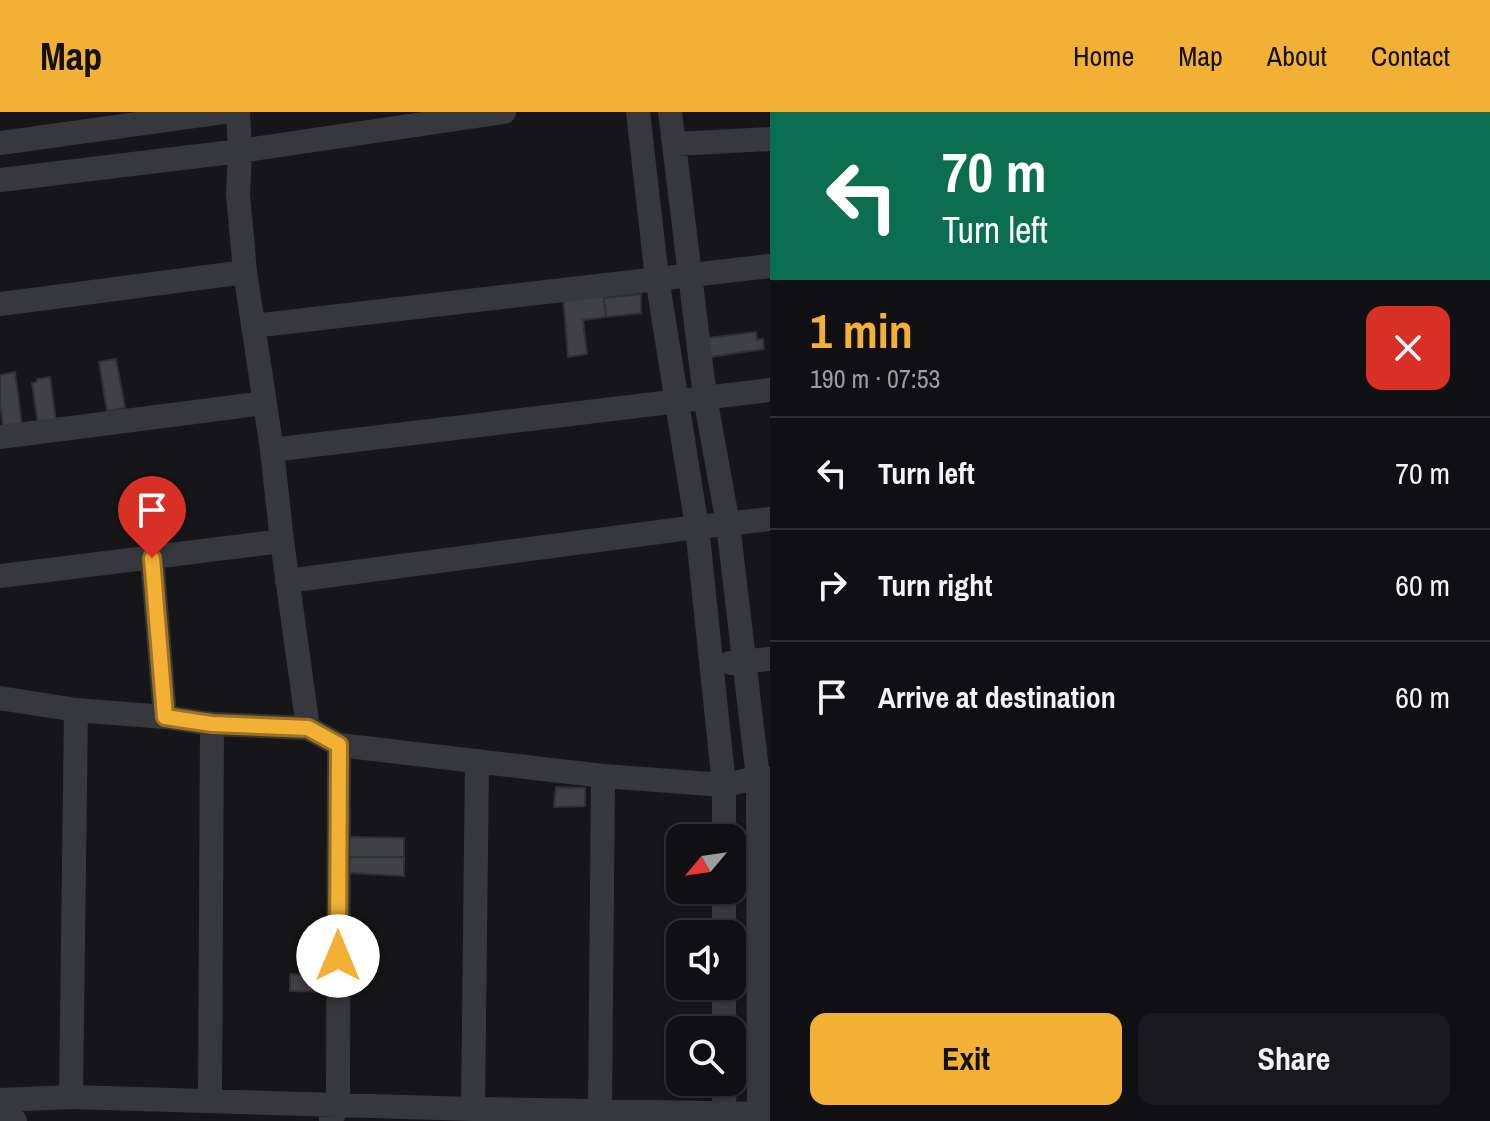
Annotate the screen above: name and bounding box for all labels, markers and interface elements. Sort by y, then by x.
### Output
text: Map [40,31,102,82]
text: Home [1073,37,1134,75]
text: Map [1178,37,1223,75]
text: About [1267,37,1327,75]
text: Contact [1371,37,1450,75]
text: 70 m [942,134,1047,209]
icon: left [810,144,914,248]
text: Turn left [942,206,1048,254]
text: 1 min [810,298,913,363]
button: close [1366,306,1450,390]
text: 190 m · 07:53 [810,361,940,396]
icon: left [810,451,854,495]
text: Turn left [878,453,975,493]
text: 70 m [1395,453,1450,493]
pin [118,476,186,558]
icon: arrive [130,488,174,532]
icon: right [810,563,854,607]
text: Turn right [878,565,992,605]
text: 60 m [1395,565,1450,605]
icon: arrive [810,675,854,719]
text: Arrive at destination [878,677,1116,717]
text: 60 m [1395,677,1450,717]
north arrow [666,824,746,904]
map controls [666,824,746,1096]
position arrow [296,914,380,998]
button: sound [666,920,746,1000]
button: Exit [810,1013,1122,1105]
button: Share [1138,1013,1450,1105]
button: search [666,1016,746,1096]

